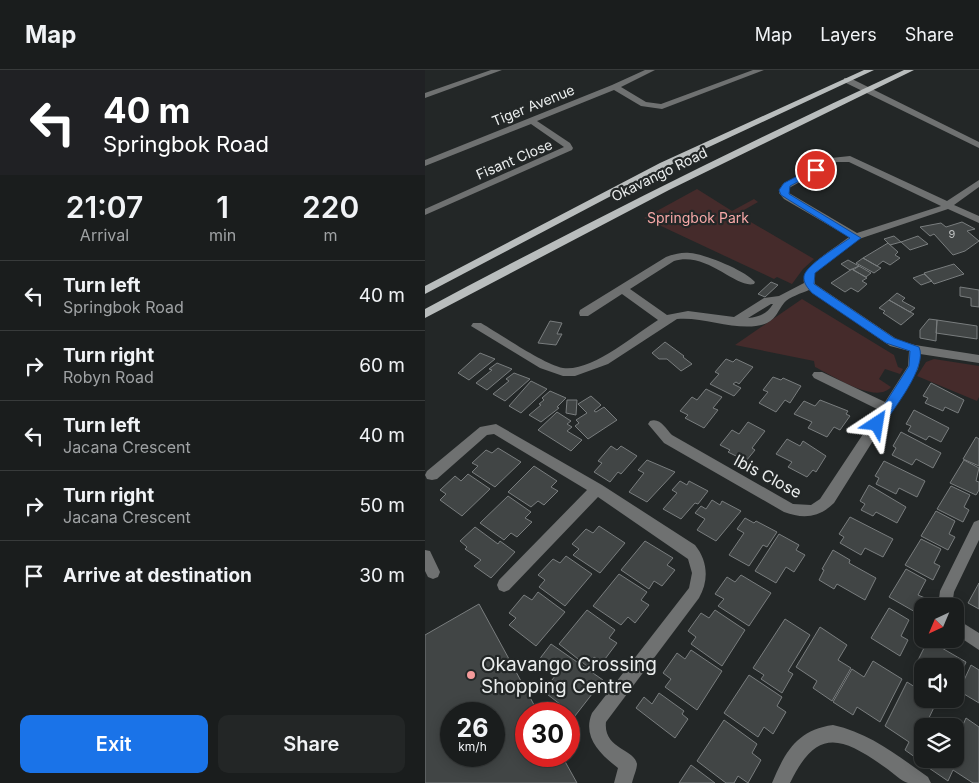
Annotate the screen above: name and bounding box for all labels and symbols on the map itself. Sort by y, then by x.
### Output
street label: Tiger Avenue [489,81,577,129]
street label: Fisant Close [473,135,555,183]
street label: Okavango Road [608,143,710,205]
pin [795,149,837,191]
park label: Springbok Park [647,209,749,226]
house number: 9 [949,227,956,241]
position arrow [850,397,902,449]
street label: Ibis Close [731,450,805,502]
north arrow [914,598,964,648]
place label: Okavango Crossing Shopping Centre [481,653,657,698]
marker: Okavango Crossing Shopping Centre [465,669,477,681]
speed limit sign: 30 [515,702,580,767]

